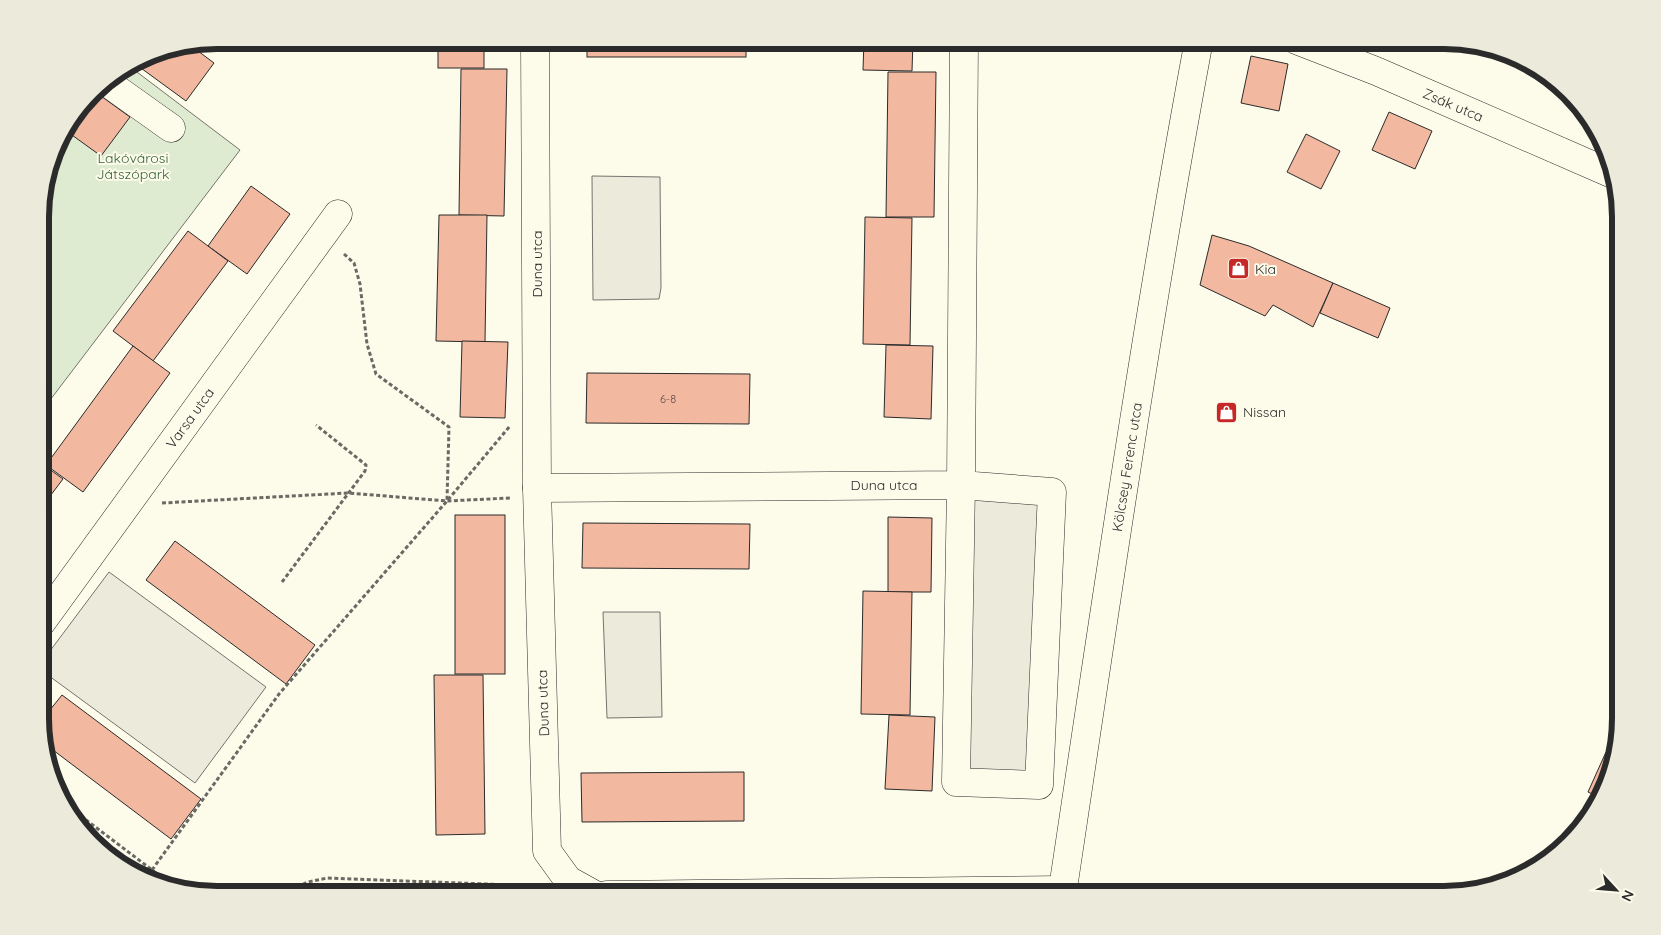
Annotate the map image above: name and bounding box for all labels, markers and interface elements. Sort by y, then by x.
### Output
street label: Zsák utca [1420,84,1486,126]
park label: Lakóvárosi Játszópark [96,149,170,183]
street label: Duna utca [528,231,546,297]
shop icon: Kia [1227,257,1251,281]
place label: Kia [1255,260,1276,278]
street label: Varsa utca [162,384,218,452]
house number: 6-8 [660,392,676,406]
shop icon: Nissan [1215,400,1239,424]
street label: Kölcsey Ferenc utca [1108,401,1146,533]
place label: Nissan [1243,403,1286,421]
street label: Duna utca [851,476,917,494]
street label: Duna utca [533,669,553,737]
north arrow [1591,865,1641,915]
text: N [1617,887,1638,904]

